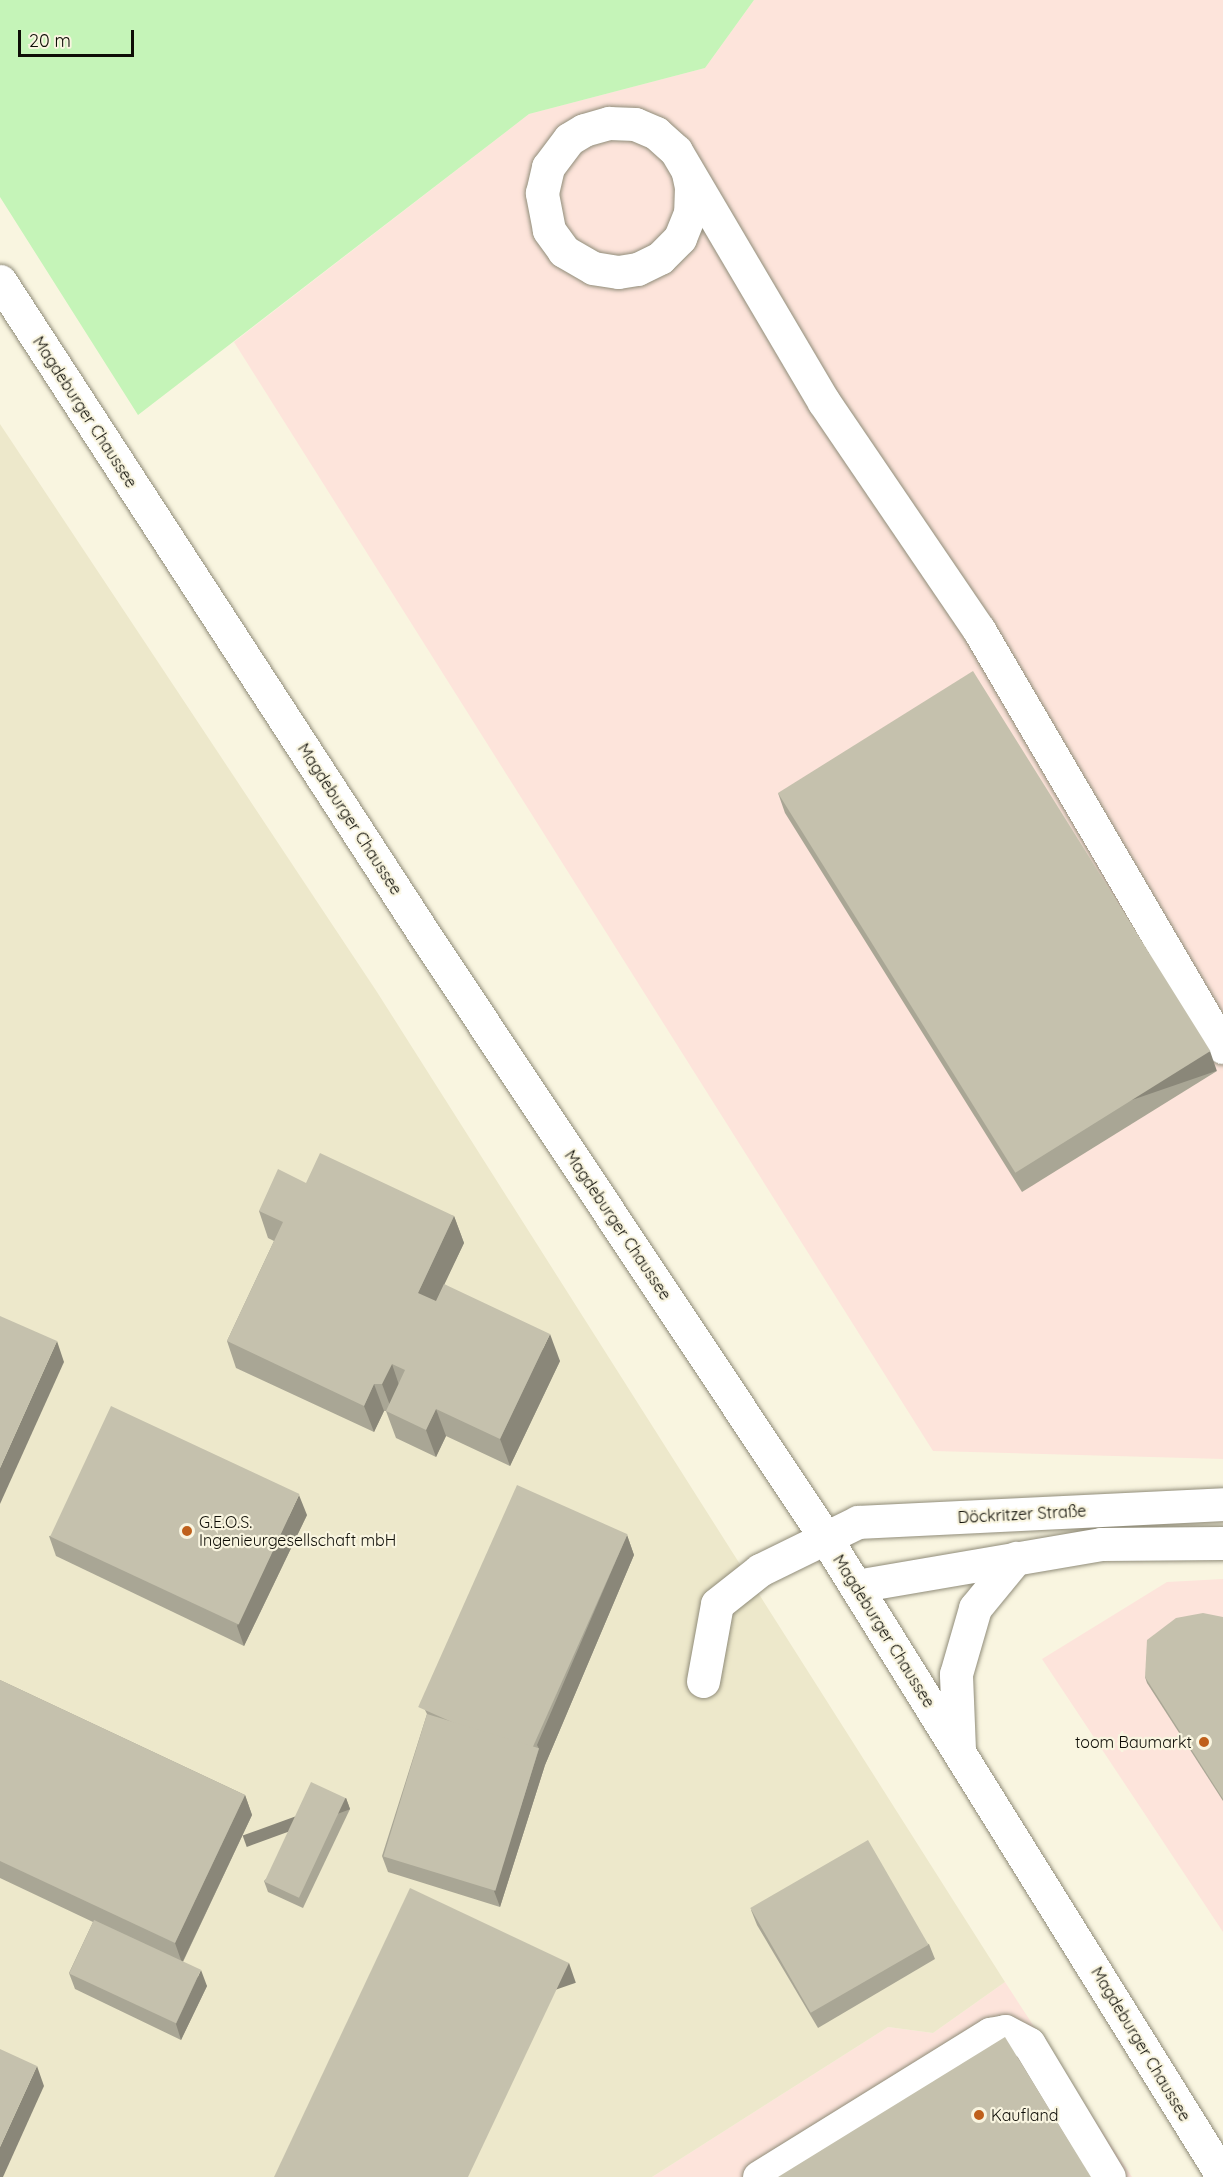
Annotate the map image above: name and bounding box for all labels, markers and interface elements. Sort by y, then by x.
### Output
scale bar [21,18,136,56]
text: 20 m [29,29,71,52]
street label: Magdeburger Chaussee [29,333,141,491]
street label: Magdeburger Chaussee [294,740,406,898]
street label: Magdeburger Chaussee [561,1146,675,1304]
street label: Döckritzer Straße [957,1501,1087,1527]
place label: G.E.O.S. Ingenieurgesellschaft mbH [199,1512,396,1550]
marker: G.E.O.S. Ingenieurgesellschaft mbH [180,1524,194,1538]
street label: Magdeburger Chaussee [829,1551,939,1711]
place label: toom Baumarkt [1075,1732,1192,1752]
marker: toom Baumarkt [1197,1735,1211,1749]
street label: Magdeburger Chaussee [1087,1963,1195,2125]
place label: Kaufland [991,2105,1059,2125]
marker: Kaufland [972,2108,986,2122]

